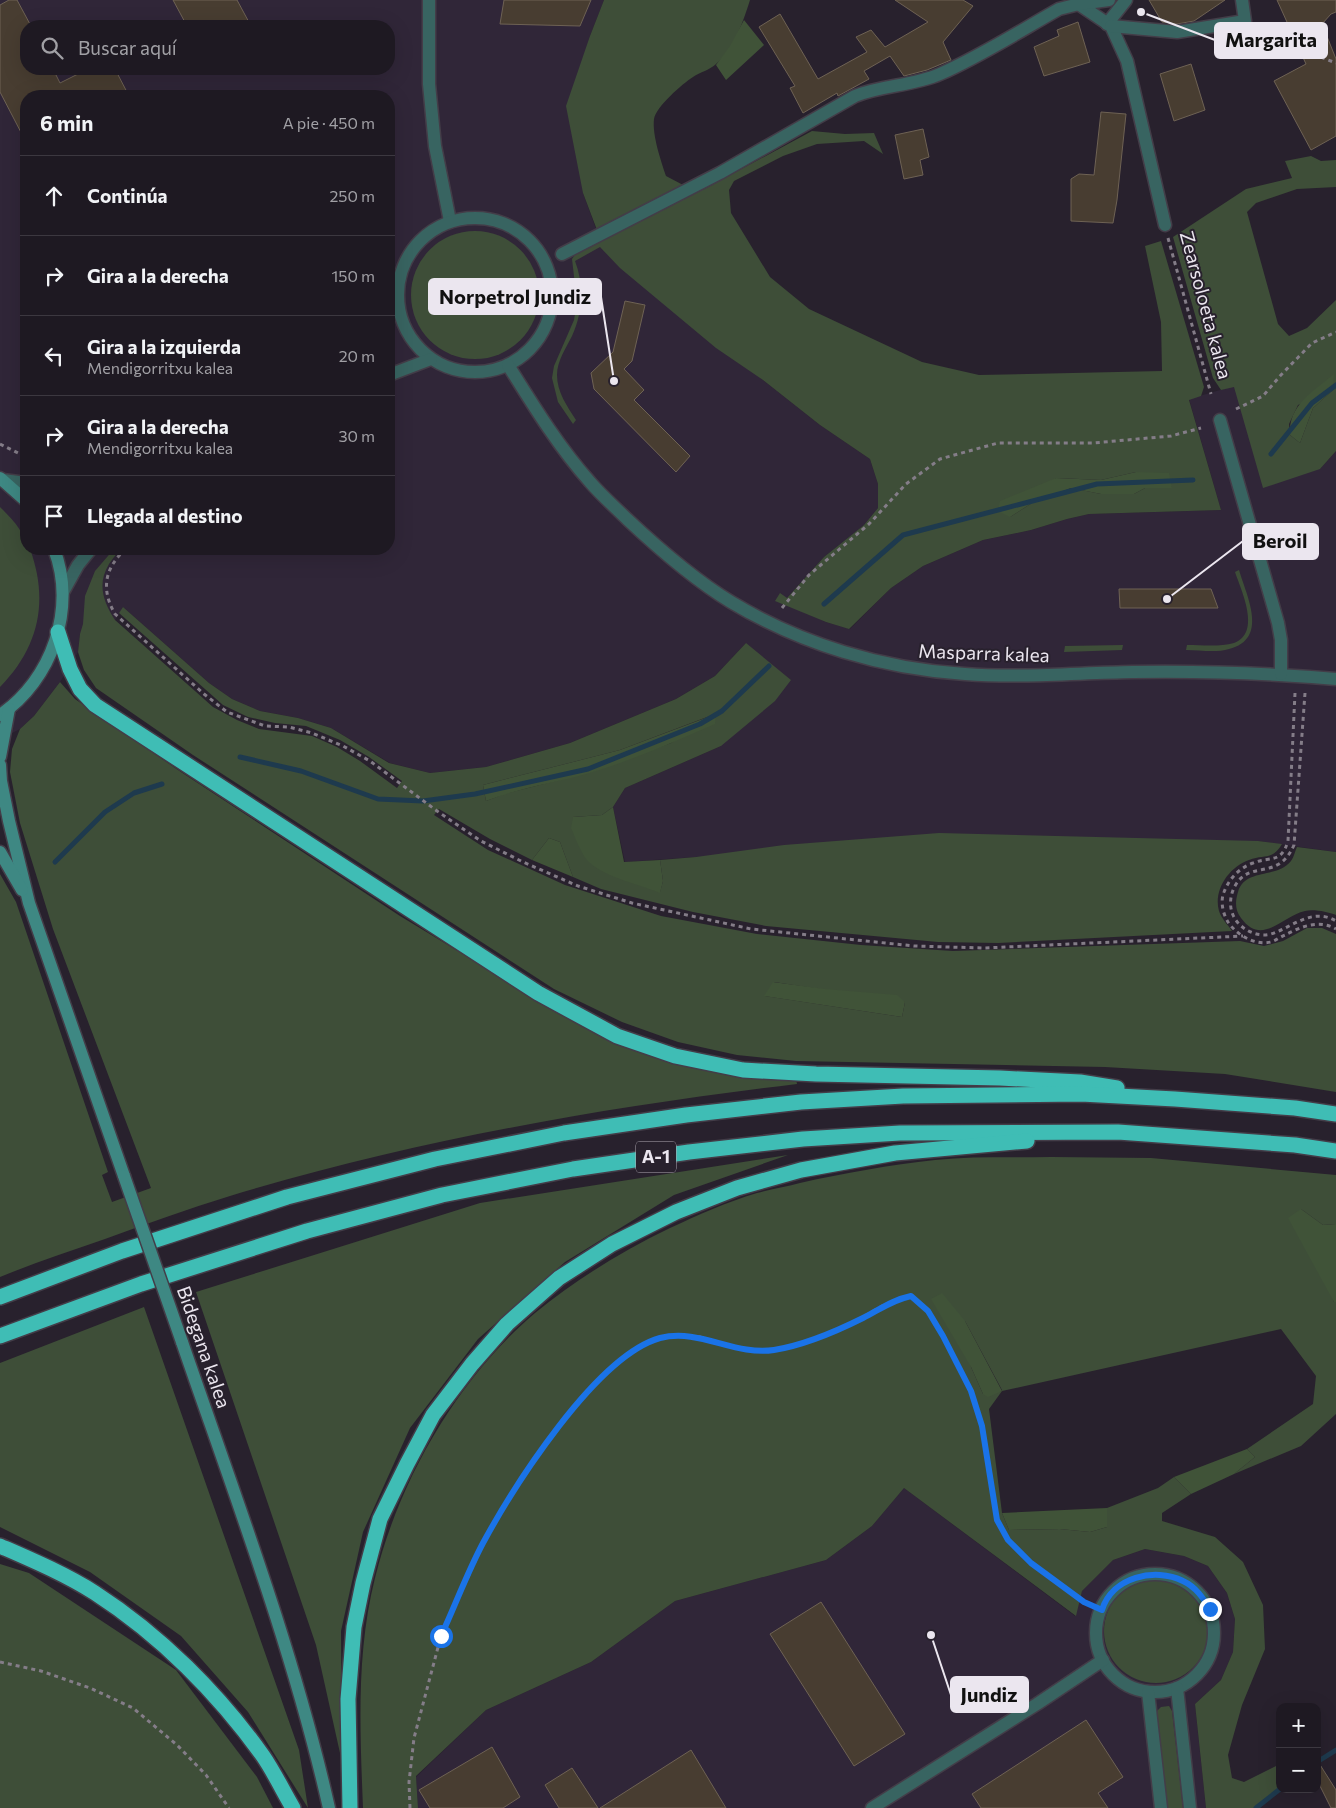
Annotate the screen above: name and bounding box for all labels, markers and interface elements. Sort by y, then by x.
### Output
search box [20,20,395,75]
callout: Margarita [1215,23,1327,58]
text: Margarita [1225,27,1317,51]
icon: search [38,34,66,62]
text: Buscar aquí [78,36,177,59]
text: 6 min [40,110,93,135]
text: A pie · 450 m [283,113,375,132]
icon: ahead [40,182,68,210]
text: Continúa [87,184,168,207]
text: 250 m [329,186,375,205]
street label: Zearsoloeta kalea [1176,228,1237,381]
icon: right [40,262,68,290]
text: Gira a la derecha [87,264,229,287]
text: 150 m [332,266,375,285]
callout: Norpetrol Jundiz [429,279,601,314]
text: Norpetrol Jundiz [439,284,591,308]
text: Gira a la izquierda [87,335,241,358]
icon: left [40,342,68,370]
text: 20 m [339,346,375,365]
text: Mendigorritxu kalea [87,358,233,377]
text: Gira a la derecha [87,415,229,438]
icon: right [40,422,68,450]
text: 30 m [338,426,375,445]
text: Mendigorritxu kalea [87,438,233,457]
icon: arrive [40,502,68,530]
text: Llegada al destino [87,504,243,527]
callout: Beroil [1243,524,1318,559]
text: Beroil [1253,528,1307,552]
street label: Masparra kalea [918,639,1050,666]
road number: A-1 [636,1142,676,1172]
street label: Bidegana kalea [173,1283,236,1411]
route end [1199,1598,1222,1621]
route start [430,1625,453,1648]
callout: Jundiz [951,1677,1028,1712]
text: Jundiz [961,1682,1017,1706]
map controls [1276,1703,1321,1793]
button: + [1276,1703,1321,1748]
button: − [1276,1748,1321,1793]

